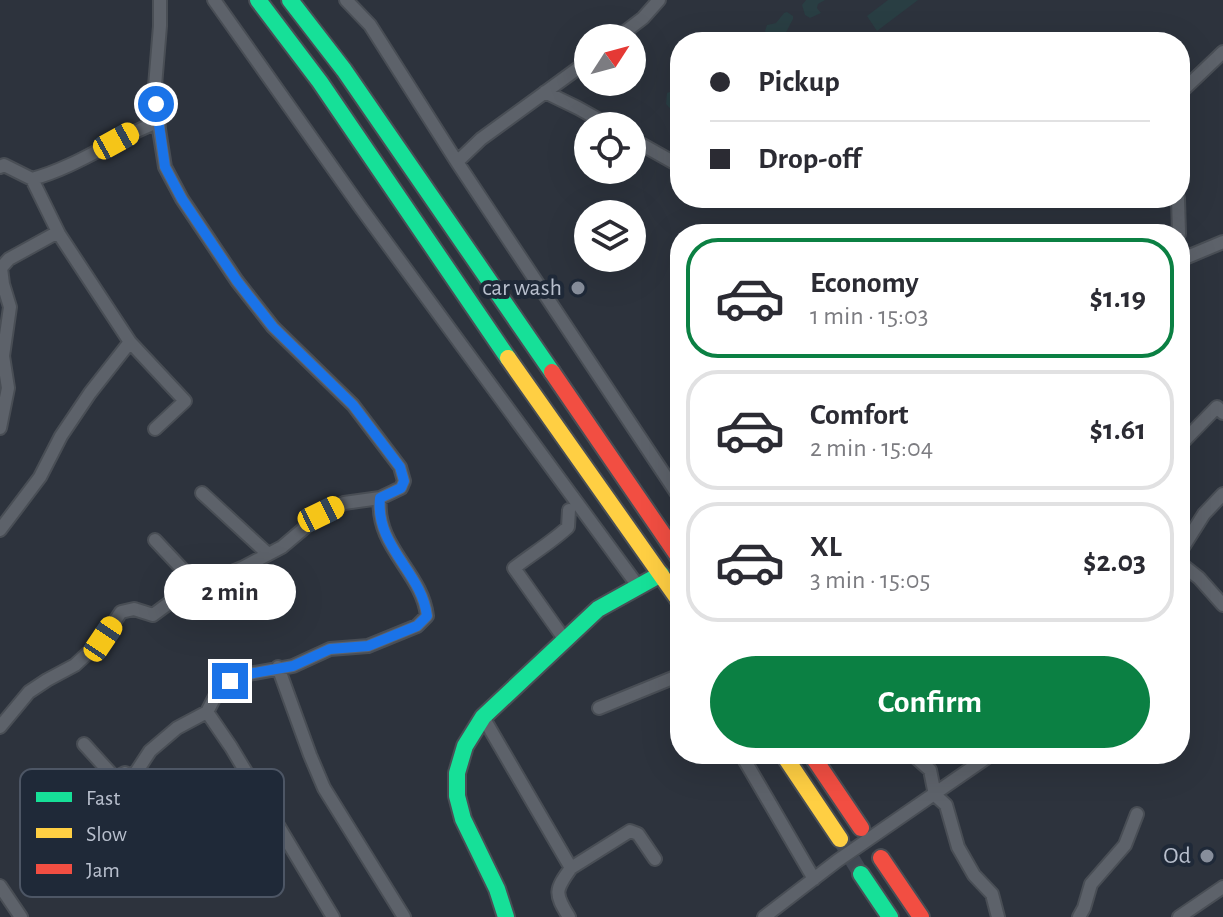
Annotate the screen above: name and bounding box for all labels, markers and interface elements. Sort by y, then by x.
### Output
north arrow [574,24,646,96]
map controls [574,24,646,272]
text: Pickup [758,67,840,97]
route start [138,86,174,122]
button: locate [574,112,646,184]
car [89,119,143,163]
text: Drop-off [758,144,861,174]
button: layers [574,200,646,272]
icon: car [714,262,786,334]
text: Economy [810,268,919,298]
place label: car wash [482,276,562,300]
marker: car wash [569,279,587,297]
text: $1.19 [1090,283,1146,313]
text: 1 min · 15:03 [810,303,928,329]
icon: car [714,394,786,466]
text: Comfort [810,400,909,430]
text: $1.61 [1090,415,1146,445]
text: 2 min · 15:04 [810,435,933,461]
car [294,493,348,535]
icon: car [714,526,786,598]
text: XL [810,532,842,562]
text: $2.03 [1083,547,1146,577]
callout: 2 min [164,565,296,621]
text: 3 min · 15:05 [810,567,930,593]
text: 2 min [201,579,259,605]
car [80,612,126,666]
button: Confirm [710,656,1150,748]
route end [212,663,248,699]
legend [20,769,284,897]
text: Fast [86,787,120,809]
text: Slow [86,823,127,845]
place label: Od [1163,844,1191,868]
marker: Od [1198,847,1216,865]
text: Jam [86,859,120,881]

